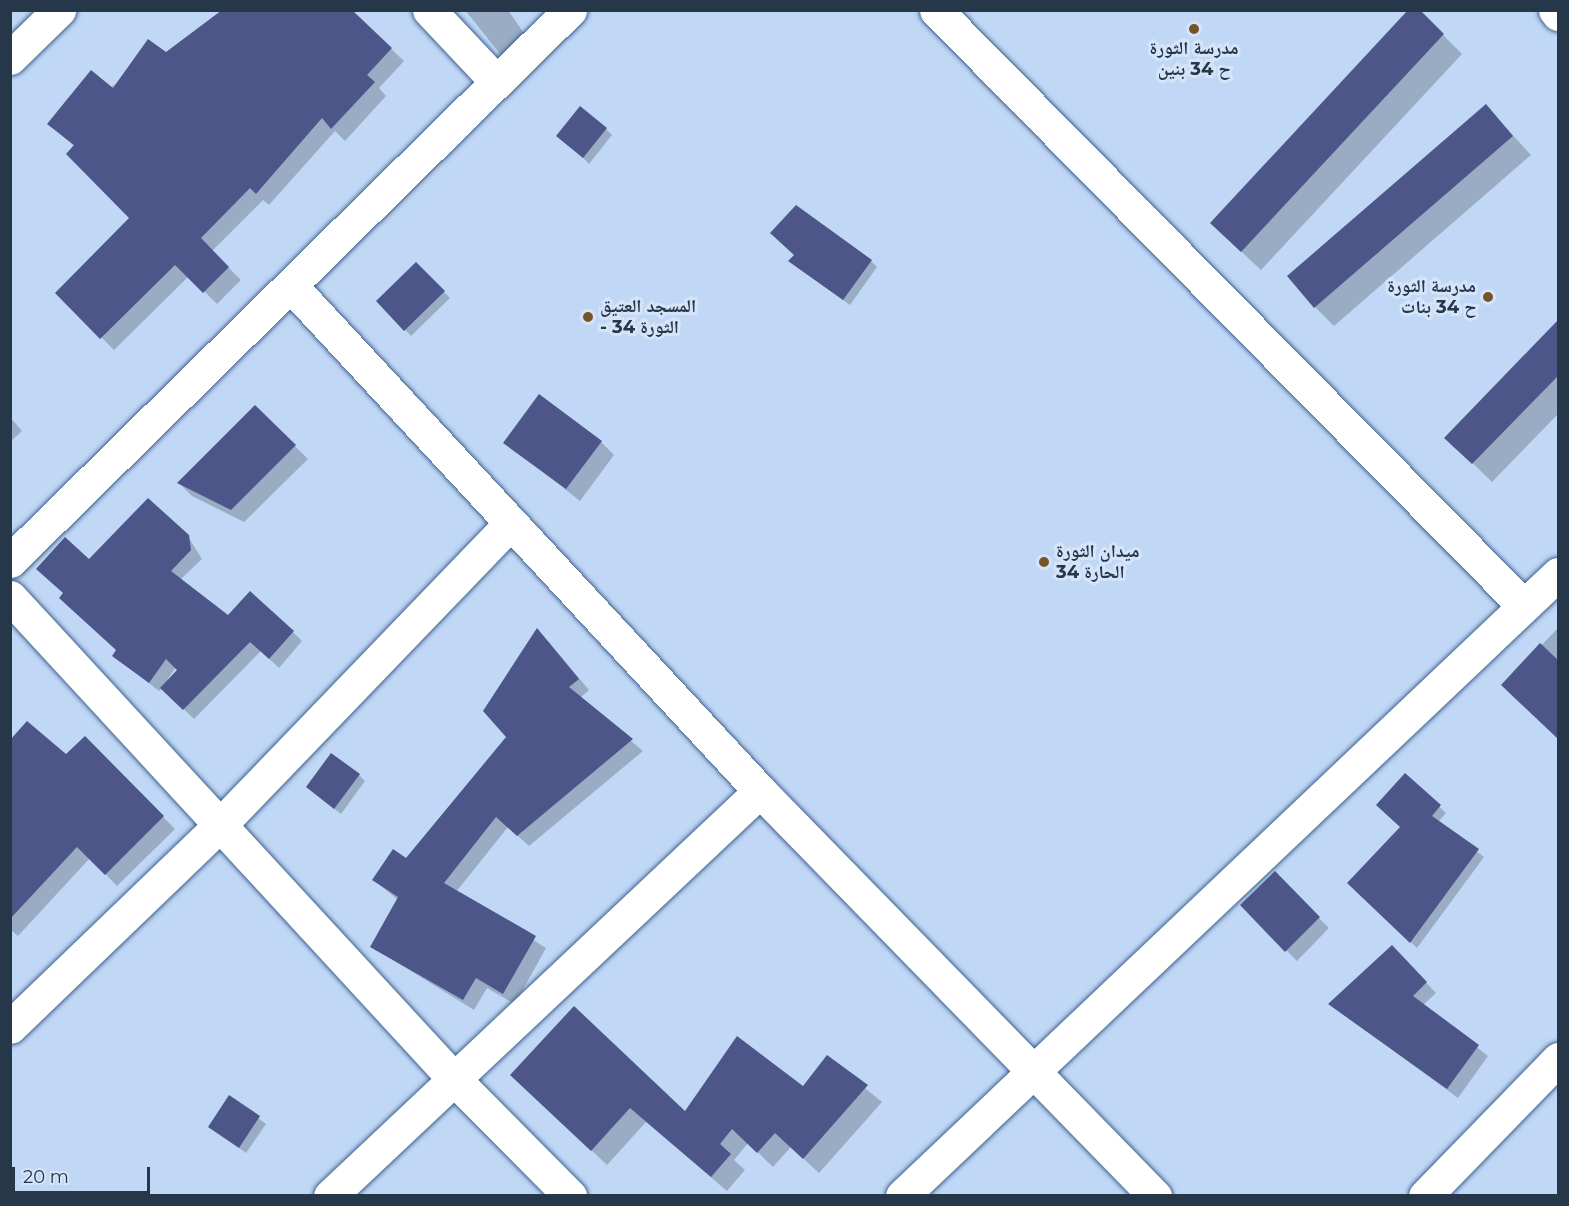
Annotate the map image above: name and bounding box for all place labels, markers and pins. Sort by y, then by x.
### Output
marker: مدرسة الثورة ح 34 بنين [1187,22,1201,36]
place label: مدرسة الثورة ح 34 بنين [1150,38,1238,80]
place label: مدرسة الثورة ح 34 بنات [1387,276,1476,318]
marker: مدرسة الثورة ح 34 بنات [1481,290,1495,304]
place label: المسجد العتيق - الثورة 34 [600,296,696,338]
marker: المسجد العتيق - الثورة 34 [581,310,595,324]
place label: ميدان الثورة الحارة 34 [1056,541,1140,584]
marker: ميدان الثورة الحارة 34 [1037,555,1051,569]

